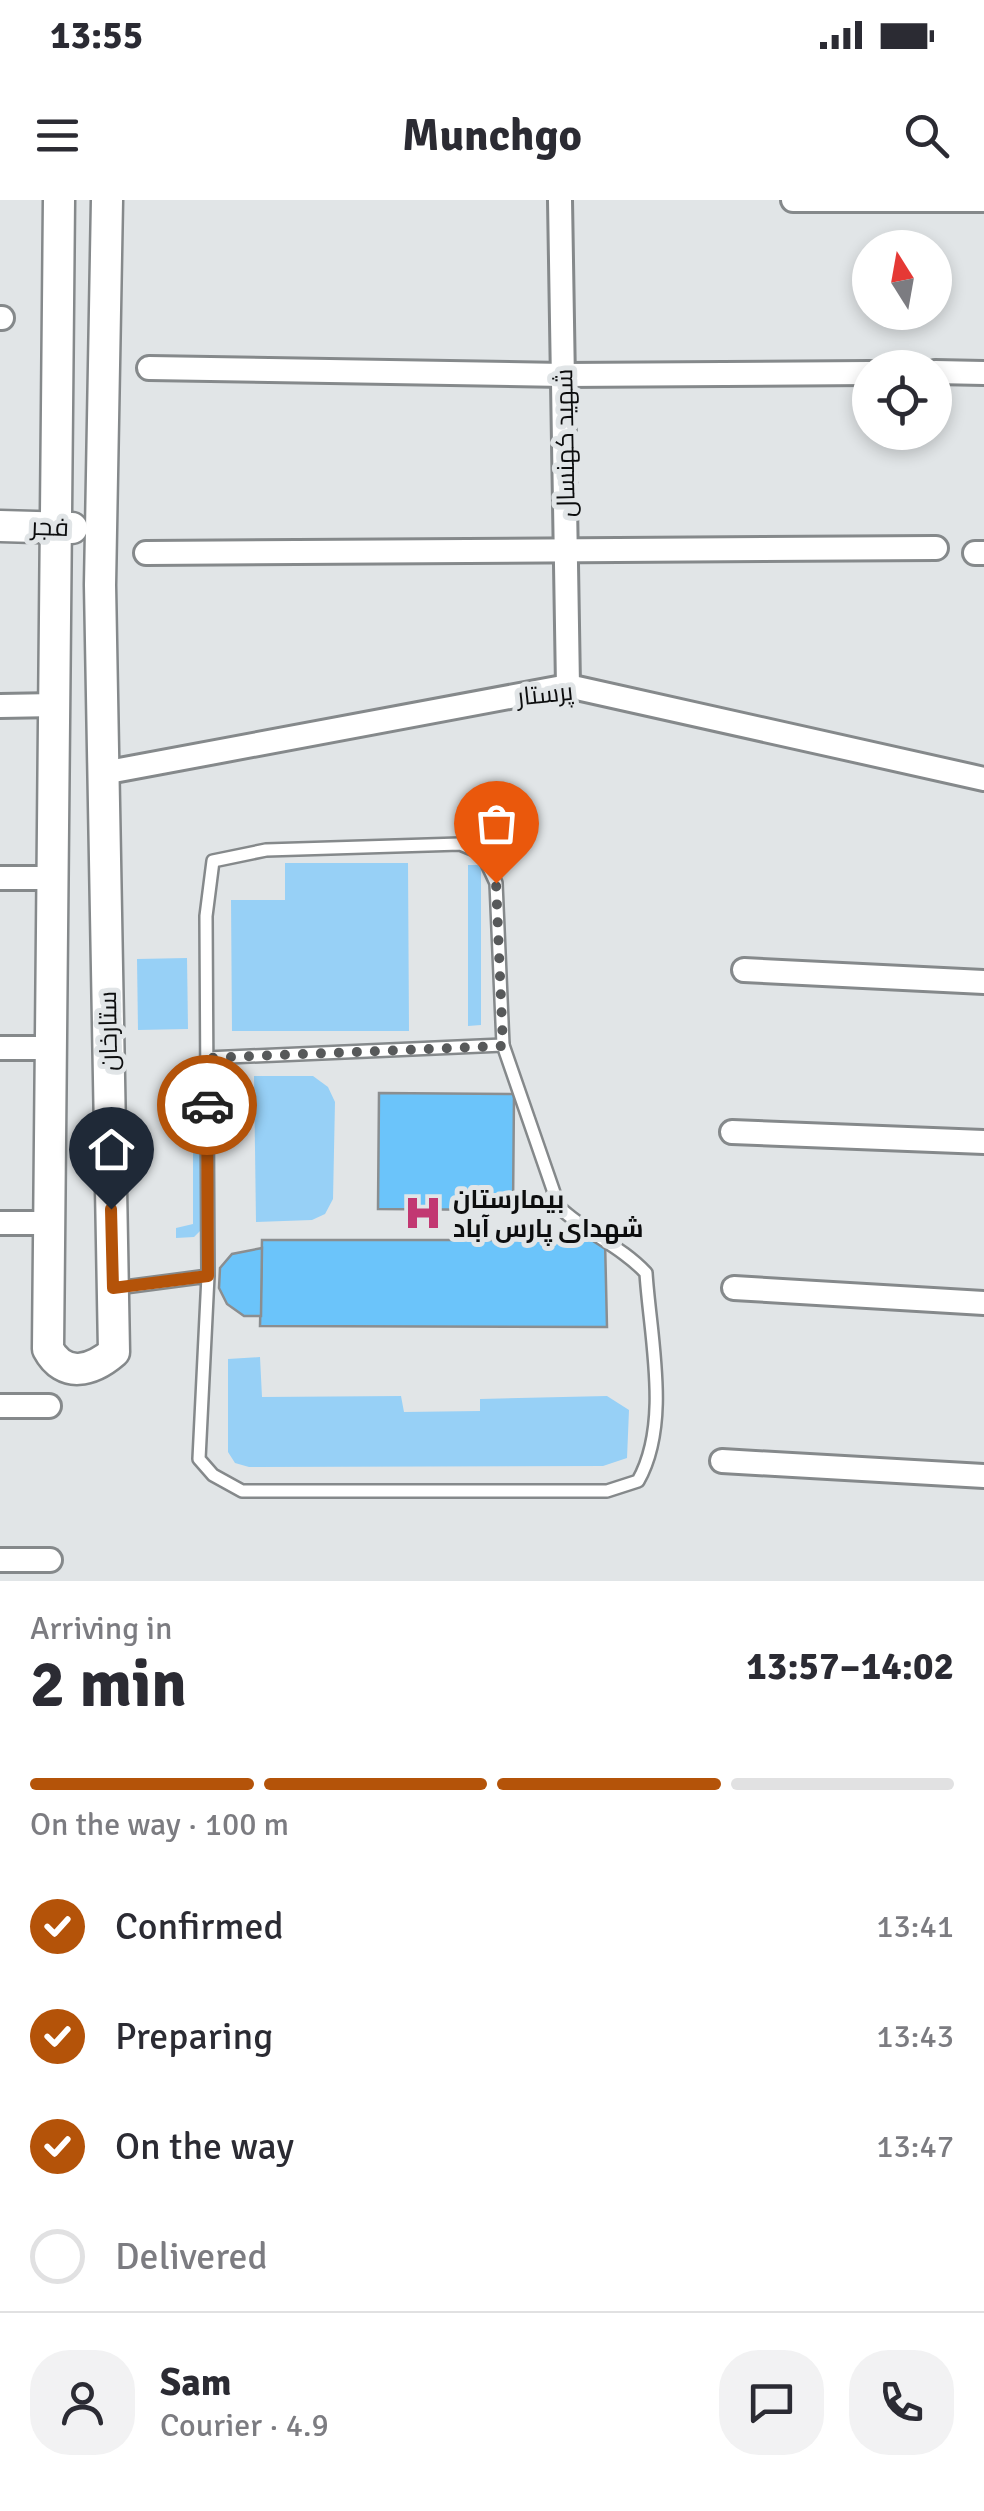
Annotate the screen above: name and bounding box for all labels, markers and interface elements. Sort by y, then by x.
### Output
text: 13:55 [50,12,143,59]
icon: menu [30,108,85,163]
text: Munchgo [402,108,582,163]
icon: search [899,108,954,163]
north arrow [852,230,952,330]
map controls [852,230,952,450]
button: locate [852,350,952,450]
street label: شهید کهنسال [548,369,582,517]
street label: فجر [29,511,69,543]
street label: پرستار [513,676,575,714]
pin [454,781,539,884]
icon: bag [469,796,524,851]
street label: ستارخان [92,991,124,1071]
courier [157,1055,257,1155]
icon: car [180,1078,235,1133]
pin [69,1107,154,1210]
icon: home [84,1122,139,1177]
place label: بیمارستان شهدای پارس آباد [453,1184,643,1246]
hospital icon: بیمارستان شهدای پارس آباد [402,1192,444,1234]
text: Arriving in [30,1609,172,1648]
text: 13:57–14:02 [746,1643,954,1690]
text: 2 min [30,1645,187,1725]
text: On the way · 100 m [30,1805,289,1844]
icon: check [30,1899,85,1954]
text: Confirmed [115,1903,284,1950]
text: 13:41 [876,1907,954,1946]
icon: check [30,2009,85,2064]
text: Preparing [115,2013,273,2060]
text: 13:43 [876,2017,954,2056]
icon: check [30,2119,85,2174]
text: On the way [115,2123,294,2170]
text: 13:47 [876,2127,954,2166]
text: Delivered [115,2233,268,2280]
button: person [30,2350,135,2455]
button: chat [719,2350,824,2455]
button: phone [849,2350,954,2455]
text: Sam [160,2359,231,2406]
text: Courier · 4.9 [160,2406,329,2445]

